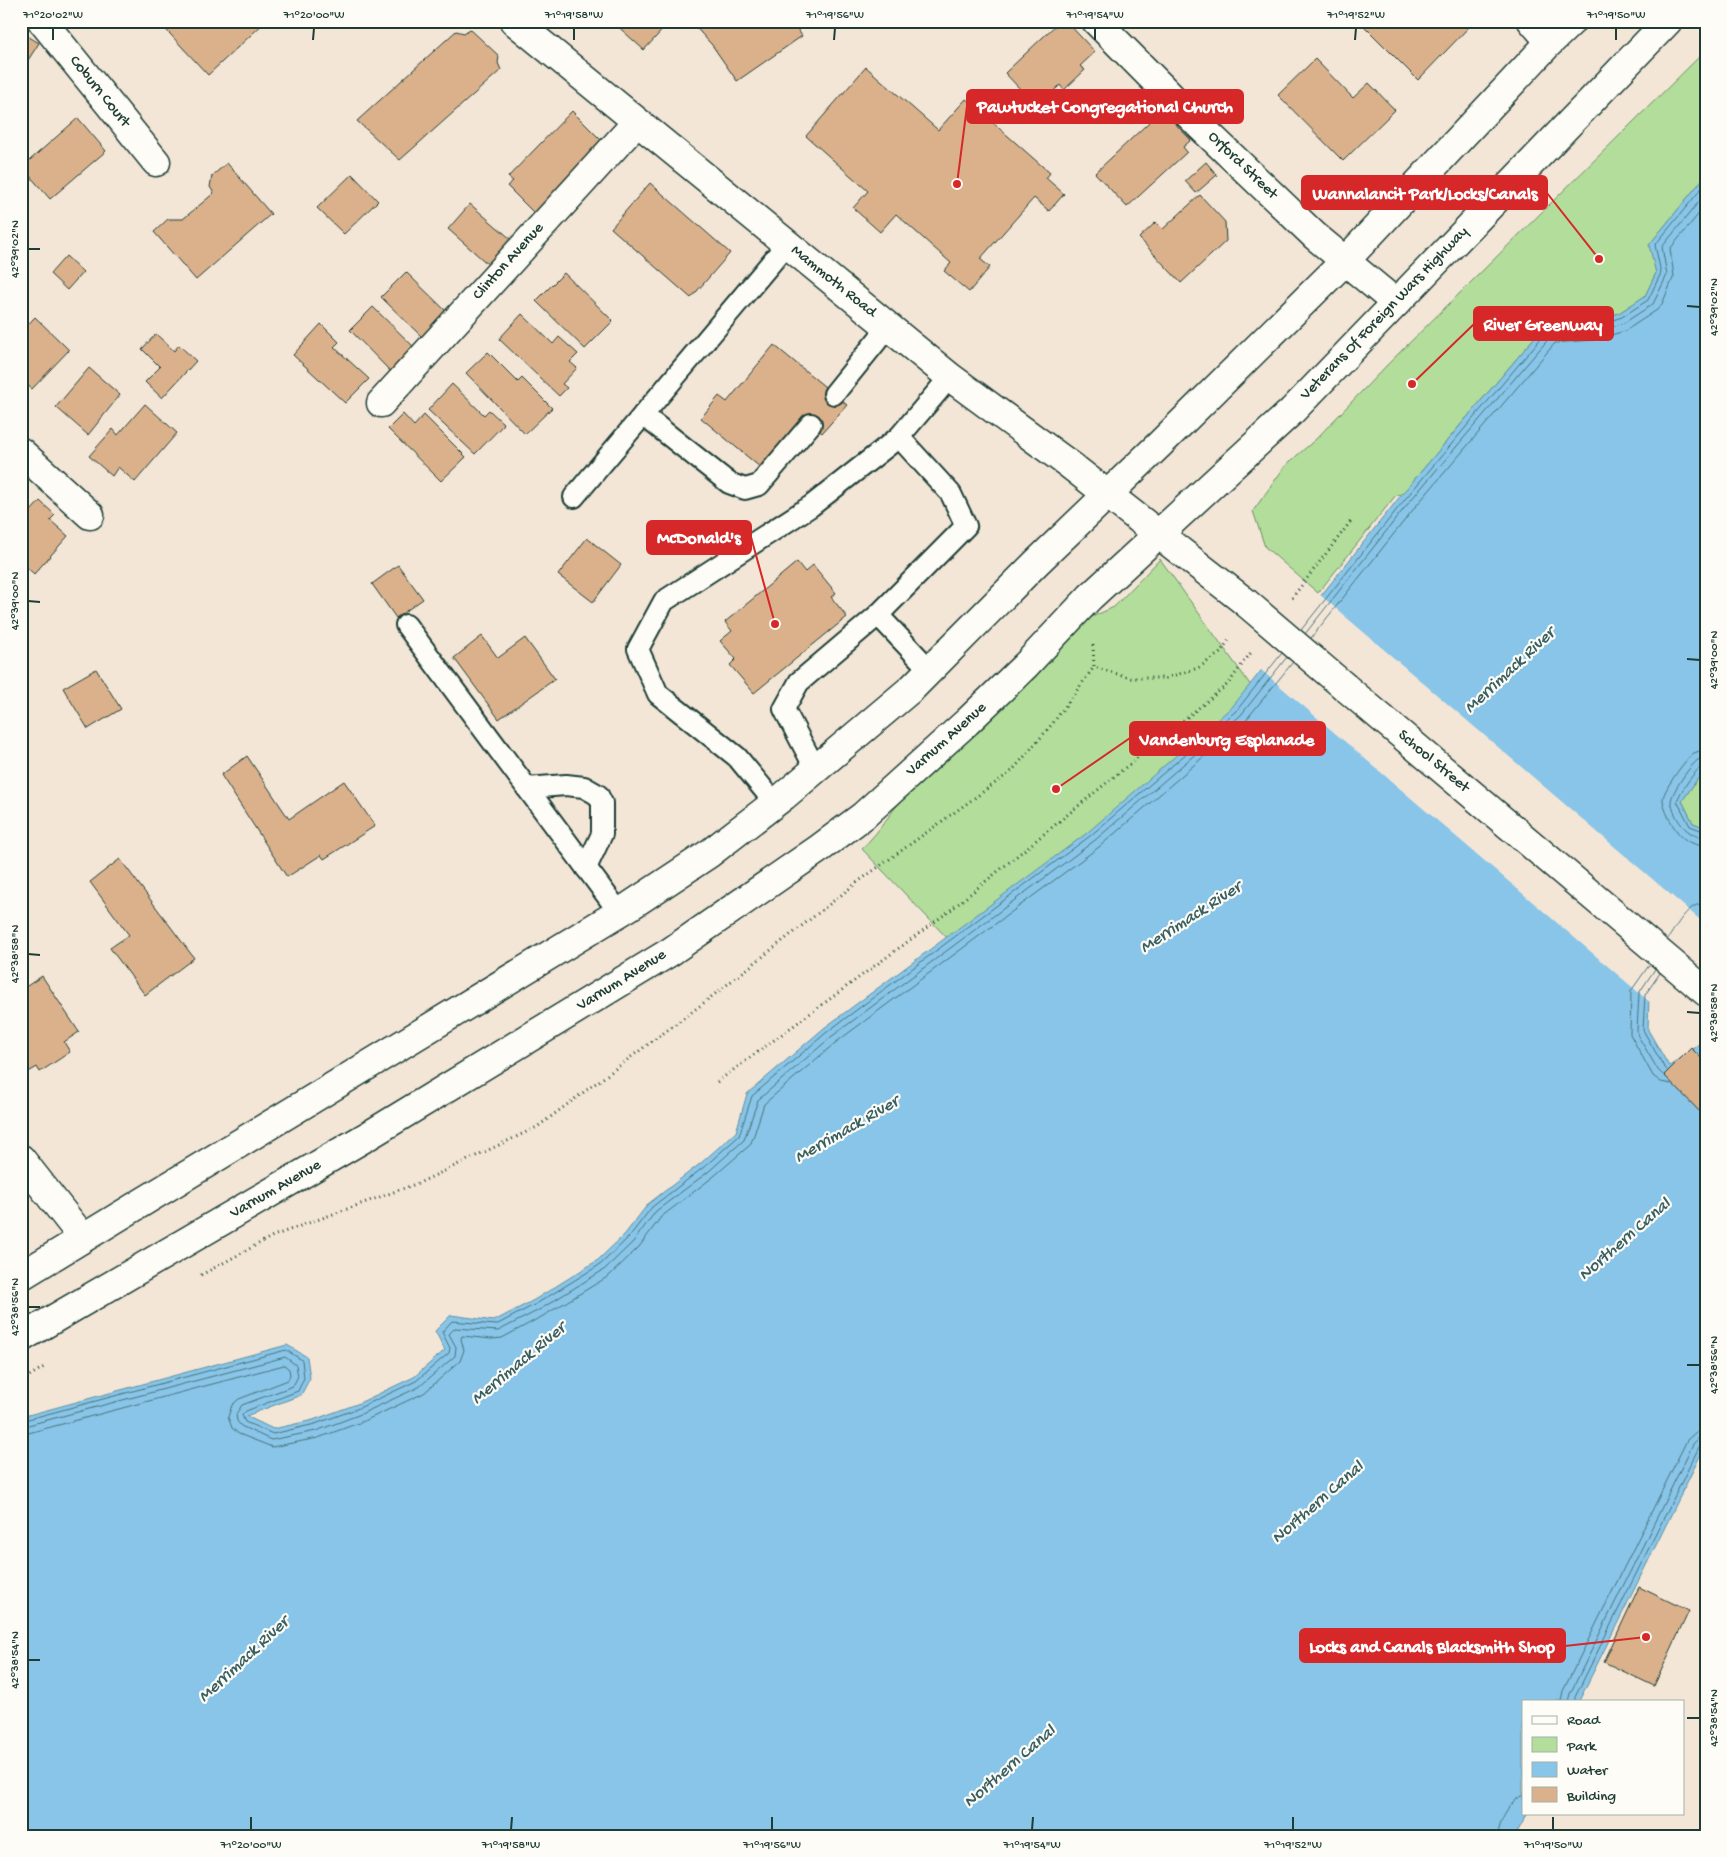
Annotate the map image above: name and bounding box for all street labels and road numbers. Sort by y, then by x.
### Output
street label: Coburn Court [64,52,135,133]
street label: Orford Street [1203,128,1282,205]
street label: Clinton Avenue [469,219,549,305]
street label: Veterans Of Foreign Wars Highway [1296,223,1473,405]
street label: Mammoth Road [786,242,881,323]
street label: Varnum Avenue [902,698,992,782]
street label: School Street [1393,726,1474,799]
street label: Varnum Avenue [573,946,671,1017]
street label: Varnum Avenue [226,1156,325,1224]

